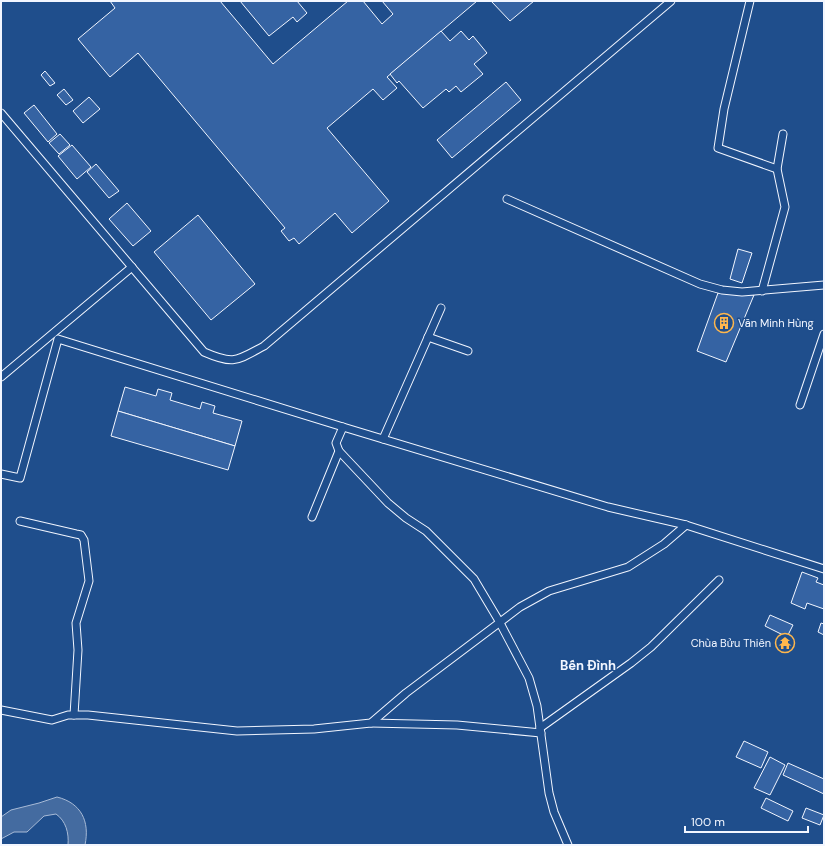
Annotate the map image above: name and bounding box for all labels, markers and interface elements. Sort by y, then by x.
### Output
building icon: Văn Minh Hùng [713,312,735,334]
place label: Văn Minh Hùng [738,316,814,330]
temple icon: Chùa Bửu Thiên [774,632,796,654]
place label: Chùa Bửu Thiên [691,636,771,650]
district label: Bến Đình [560,657,616,674]
scale bar [685,808,808,834]
text: 100 m [691,814,725,830]

